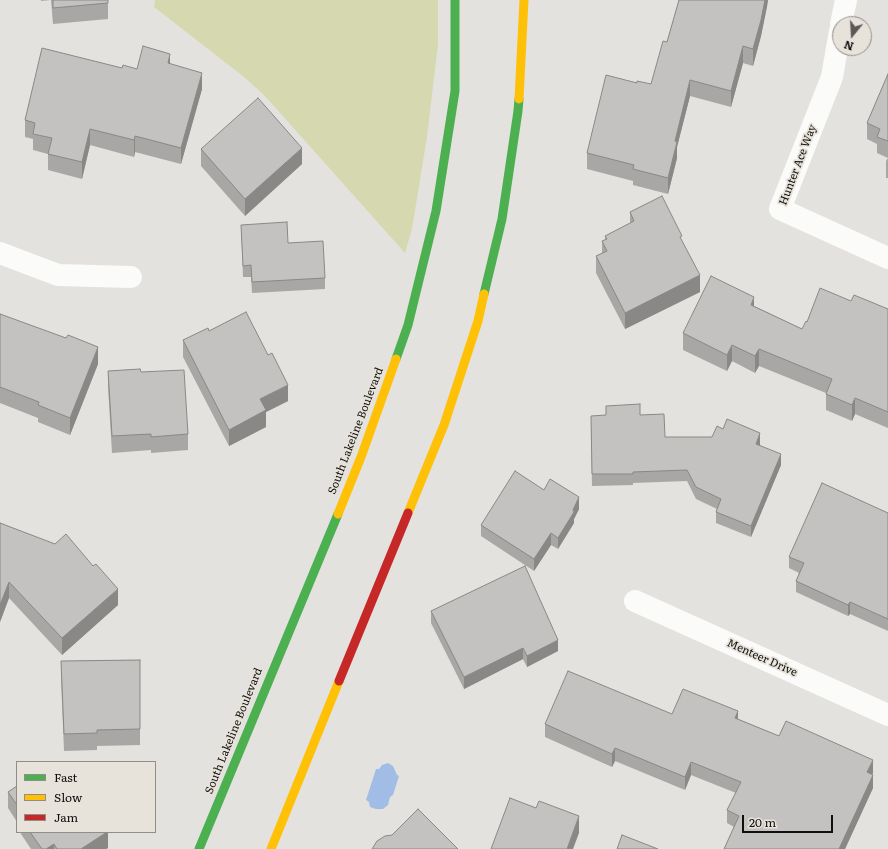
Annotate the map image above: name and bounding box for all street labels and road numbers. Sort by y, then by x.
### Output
street label: Hunter Ace Way [777,123,819,207]
street label: South Lakeline Boulevard [326,366,386,496]
street label: Menteer Drive [725,637,799,679]
street label: South Lakeline Boulevard [203,666,265,796]

